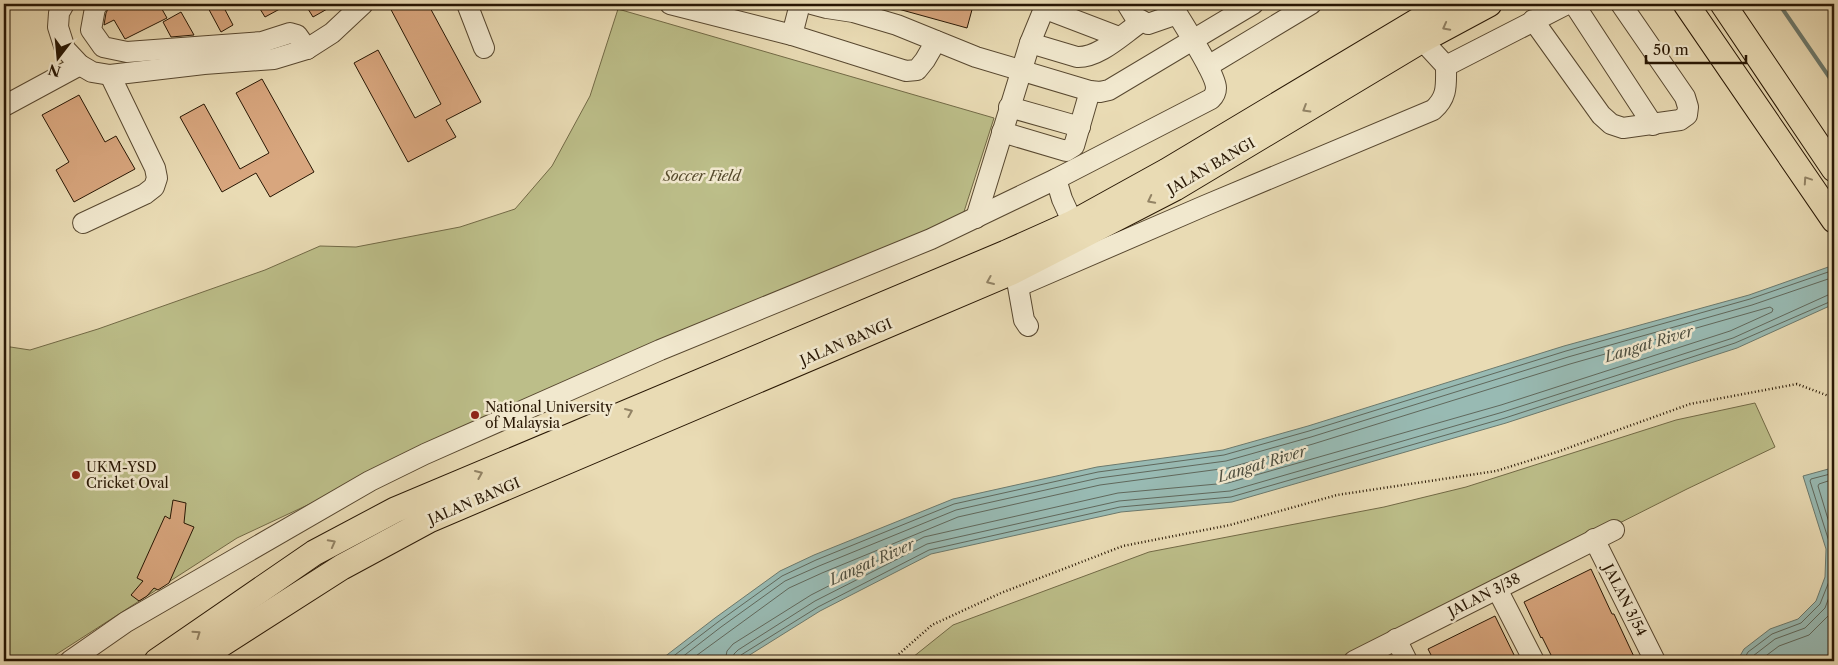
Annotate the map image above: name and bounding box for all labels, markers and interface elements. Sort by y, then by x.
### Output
one-way arrow [1442,21,1451,31]
north arrow [32,32,82,82]
scale bar [1646,32,1746,64]
text: 50 m [1653,40,1689,59]
text: N [46,60,63,81]
one-way arrow [1302,103,1311,113]
street label: JALAN BANGI [1162,134,1258,199]
park label: Soccer Field [662,167,742,185]
one-way arrow [1804,176,1813,186]
one-way arrow [1147,194,1156,204]
one-way arrow [986,275,995,285]
street label: JALAN BANGI [796,315,895,370]
water label: Langat River [1601,321,1696,366]
place label: National University of Malaysia [485,398,613,432]
one-way arrow [624,407,633,418]
marker: National University of Malaysia [469,409,481,421]
water label: Langat River [1214,441,1309,486]
place label: UKM-YSD Cricket Oval [86,458,169,492]
marker: UKM-YSD Cricket Oval [70,469,82,481]
one-way arrow [474,470,483,481]
street label: JALAN BANGI [424,474,523,529]
water label: Langat River [825,534,918,589]
one-way arrow [327,539,336,549]
street label: JALAN 3/54 [1598,559,1651,639]
street label: JALAN 3/38 [1443,569,1523,622]
one-way arrow [191,631,201,640]

